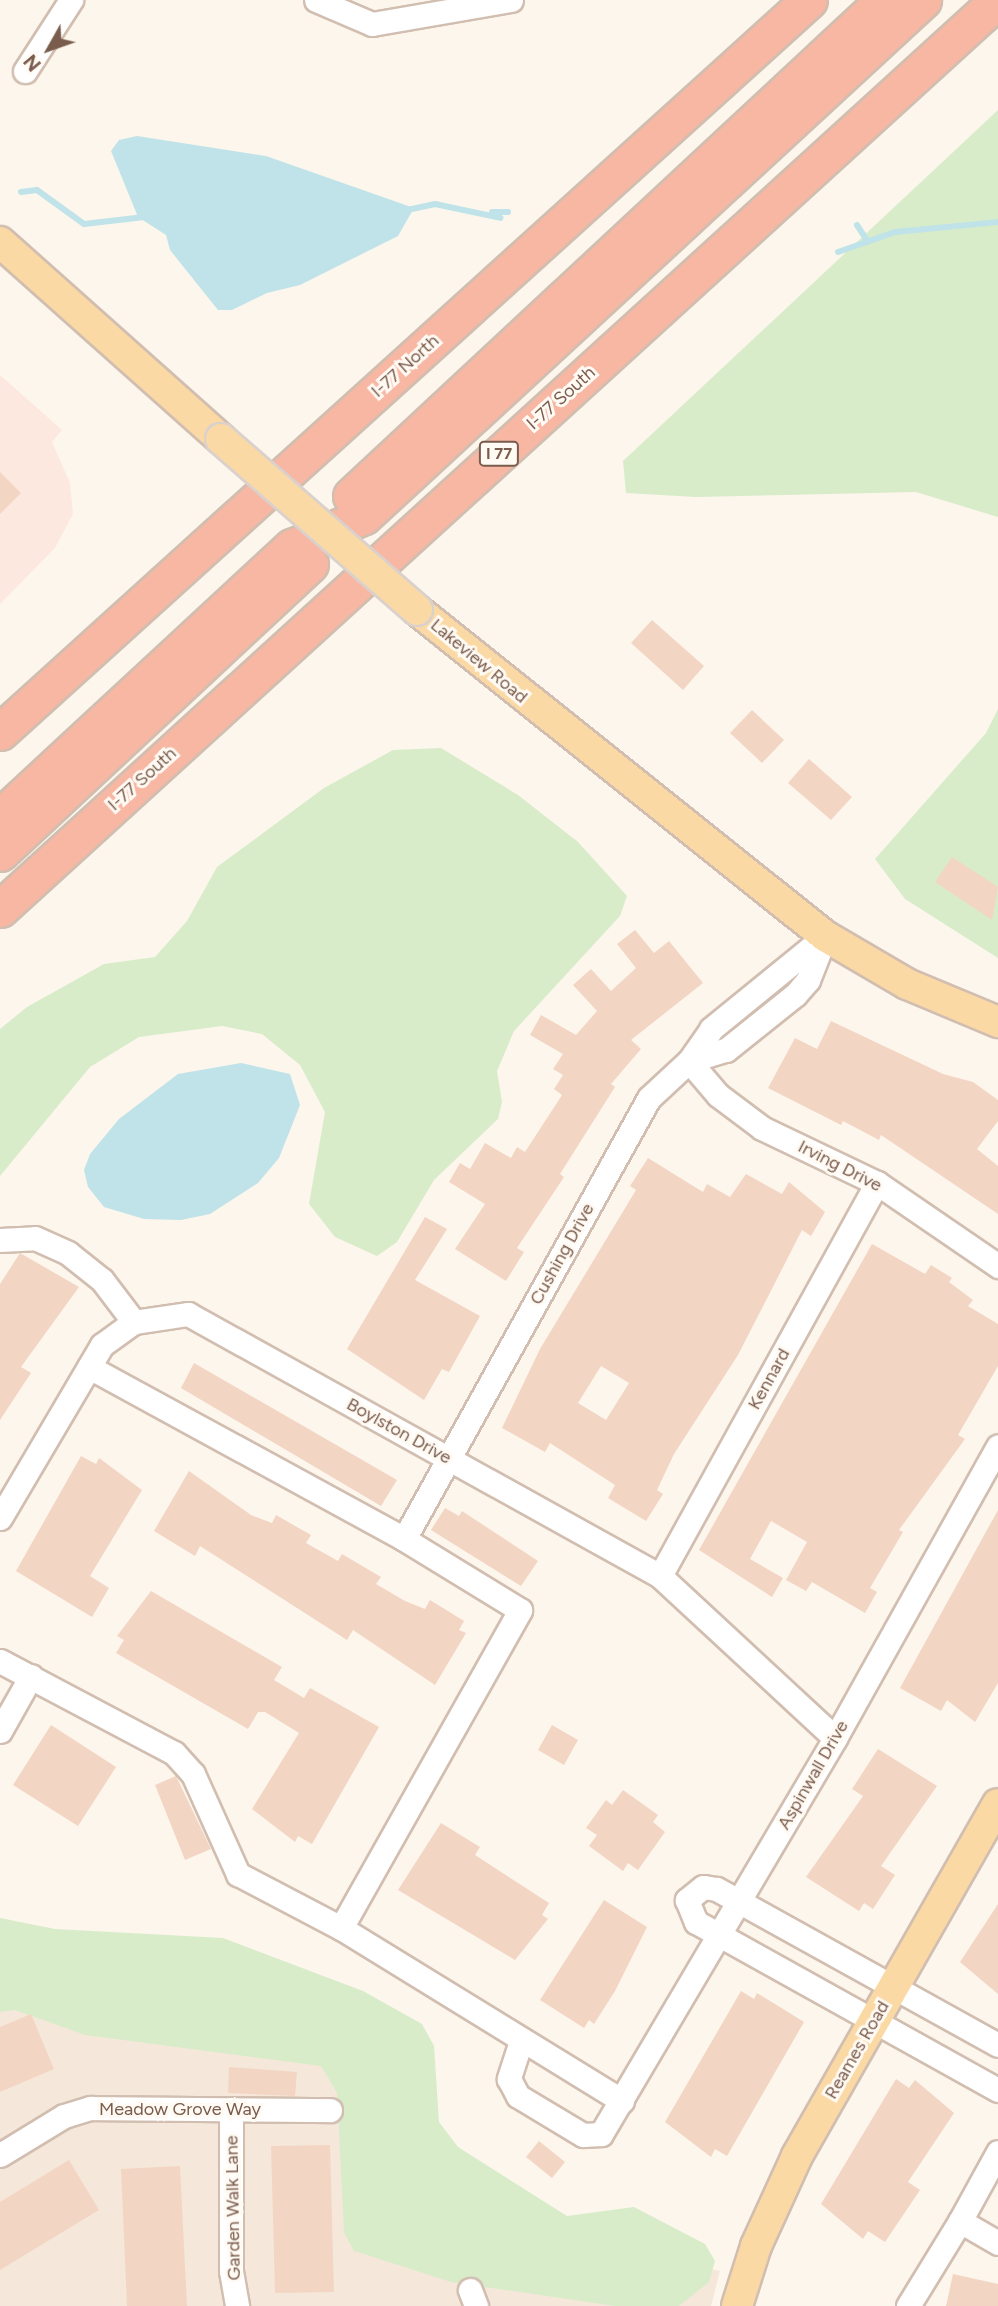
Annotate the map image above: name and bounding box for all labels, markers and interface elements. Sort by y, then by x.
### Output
north arrow [14,14,84,84]
text: N [19,50,46,76]
street label: I-77 North [367,330,443,402]
street label: I-77 South [522,362,600,434]
road number: I 77 [478,442,520,467]
street label: Lakeview Road [426,614,532,708]
street label: I-77 South [103,743,181,815]
street label: Irving Drive [794,1136,886,1196]
street label: Cushing Drive [525,1200,599,1308]
street label: Kennard [743,1345,795,1413]
street label: Boylston Drive [343,1393,455,1469]
street label: Aspinwall Drive [773,1717,853,1833]
street label: Reames Road [820,1997,894,2103]
street label: Meadow Grove Way [99,2098,261,2120]
street label: Garden Walk Lane [221,2135,245,2281]

